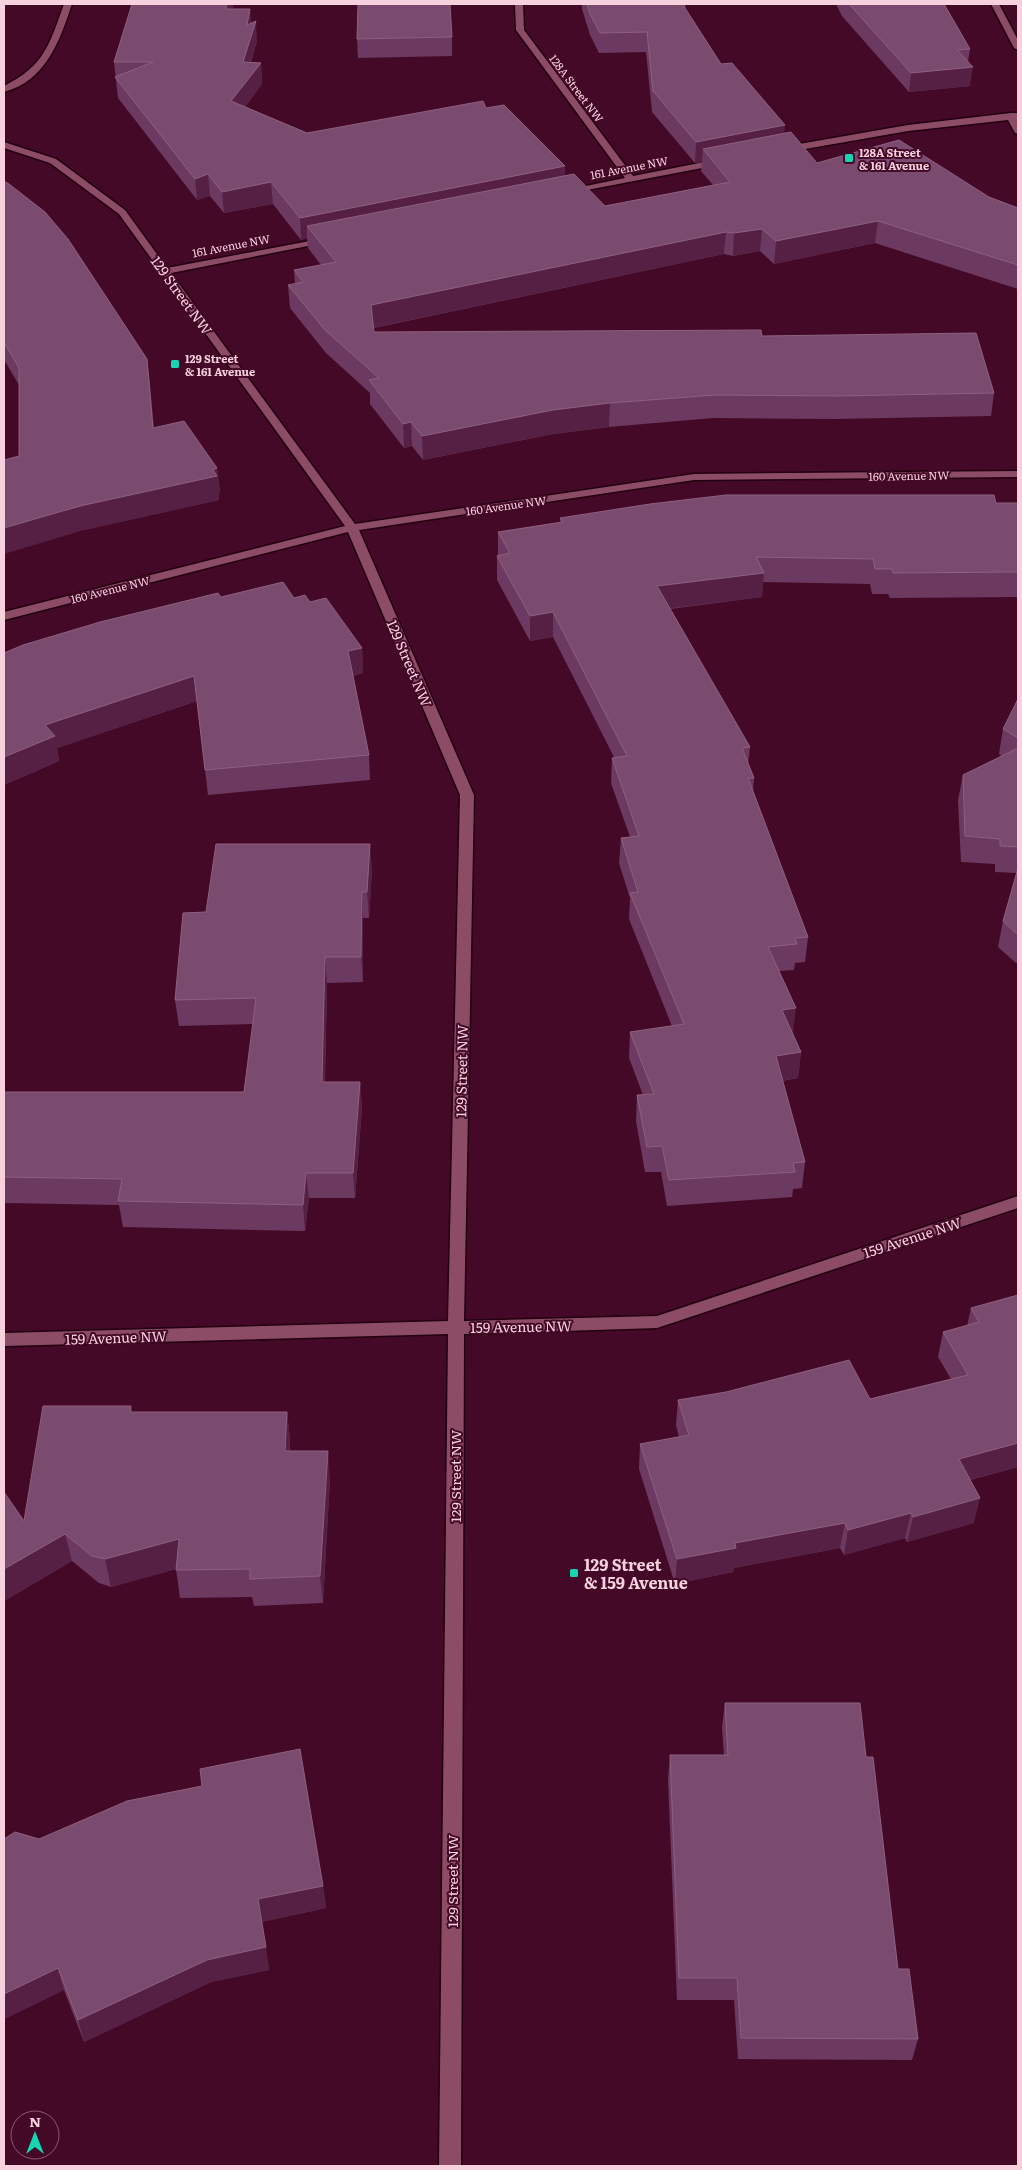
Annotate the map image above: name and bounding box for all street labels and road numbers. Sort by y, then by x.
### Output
street label: 128A Street NW [546,51,608,125]
street label: 161 Avenue NW [589,152,669,182]
street label: 161 Avenue NW [191,230,271,260]
street label: 129 Street NW [147,252,217,338]
street label: 160 Avenue NW [868,466,950,484]
street label: 160 Avenue NW [465,491,547,519]
street label: 160 Avenue NW [69,571,151,607]
street label: 129 Street NW [383,616,437,710]
street label: 129 Street NW [450,1024,472,1118]
street label: 159 Avenue NW [860,1212,964,1262]
street label: 159 Avenue NW [470,1315,572,1337]
street label: 159 Avenue NW [65,1325,167,1349]
street label: 129 Street NW [445,1430,465,1522]
street label: 129 Street NW [442,1835,462,1927]

